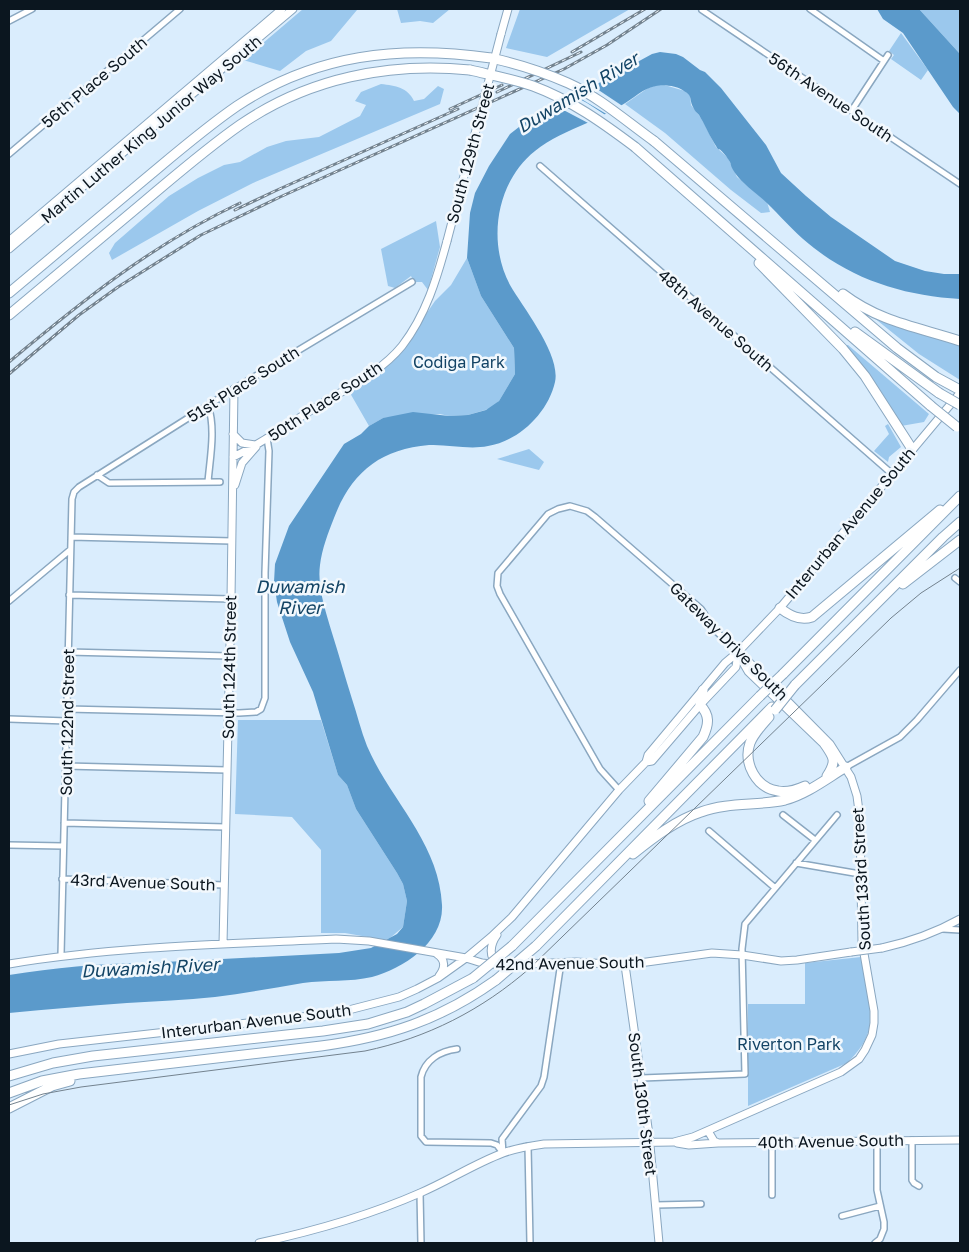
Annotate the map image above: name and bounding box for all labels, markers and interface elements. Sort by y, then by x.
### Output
street label: Martin Luther King Junior Way South [37,31,265,227]
street label: 56th Place South [37,32,151,132]
water label: Duwamish River [513,46,645,137]
street label: 56th Avenue South [765,48,897,146]
street label: South 129th Street [442,81,498,225]
street label: 48th Avenue South [654,265,778,375]
street label: 51st Place South [183,342,303,426]
park label: Codiga Park [413,352,505,372]
street label: 50th Place South [264,357,386,445]
street label: Interurban Avenue South [781,443,919,603]
water label: Duwamish River [255,575,346,618]
street label: Gateway Drive South [666,578,792,704]
street label: South 124th Street [218,595,240,739]
street label: South 122nd Street [56,648,78,796]
street label: South 133rd Street [847,807,875,951]
street label: 43rd Avenue South [70,869,216,895]
water label: Duwamish River [80,952,222,982]
street label: 42nd Avenue South [495,952,645,974]
street label: Interurban Avenue South [160,999,352,1043]
street label: South 130th Street [624,1031,662,1177]
park label: Riverton Park [737,1034,841,1054]
street label: 40th Avenue South [758,1130,904,1152]

